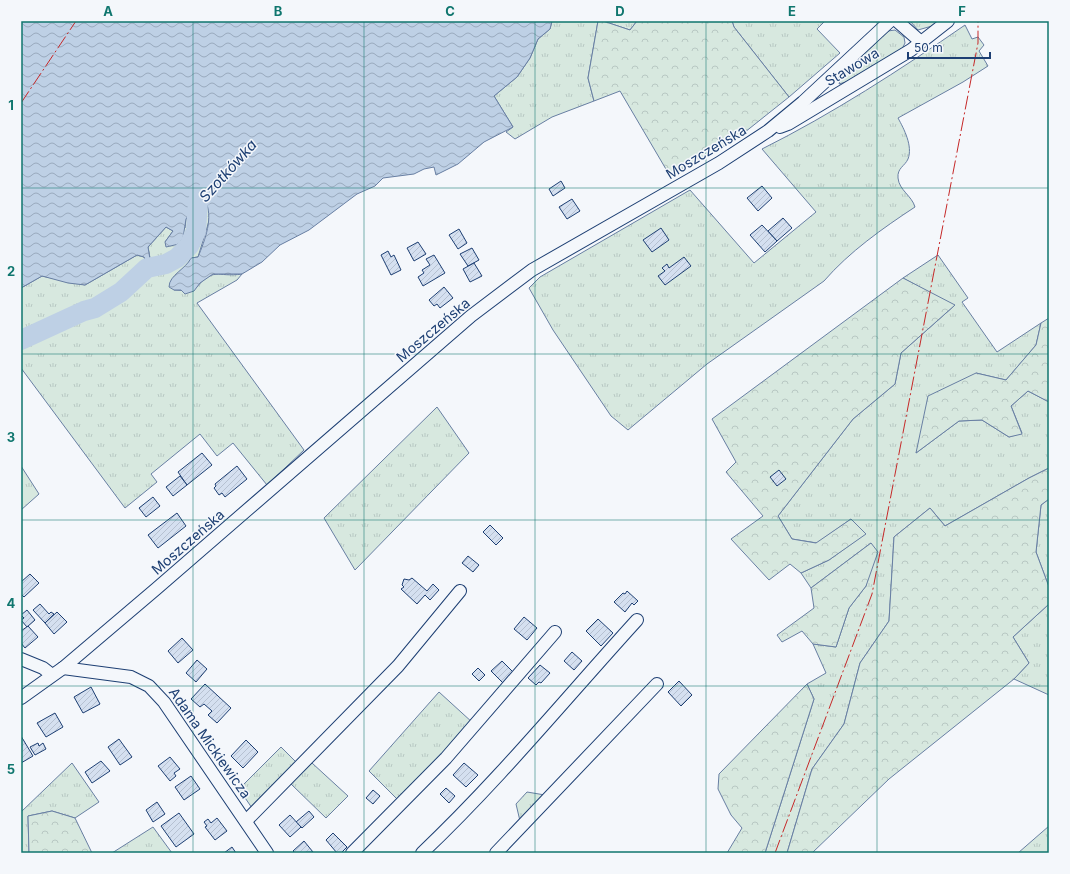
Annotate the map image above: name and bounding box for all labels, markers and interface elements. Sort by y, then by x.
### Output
text: A [103,3,113,19]
text: B [274,3,283,19]
text: C [445,3,455,19]
text: D [615,3,625,19]
text: E [788,3,796,19]
text: F [958,3,966,19]
scale bar [908,34,990,60]
text: 50 m [914,40,943,55]
street label: Stawowa [822,44,882,89]
text: 1 [8,97,14,113]
street label: Moszczeńska [663,121,749,182]
water label: Szotkówka [195,135,261,206]
text: 2 [7,263,15,279]
street label: Moszczeńska [392,294,473,365]
text: 3 [7,429,15,445]
street label: Moszczeńska [148,505,227,578]
text: 4 [7,595,16,611]
street label: Adama Mickiewicza [166,684,255,801]
text: 5 [7,761,15,777]

